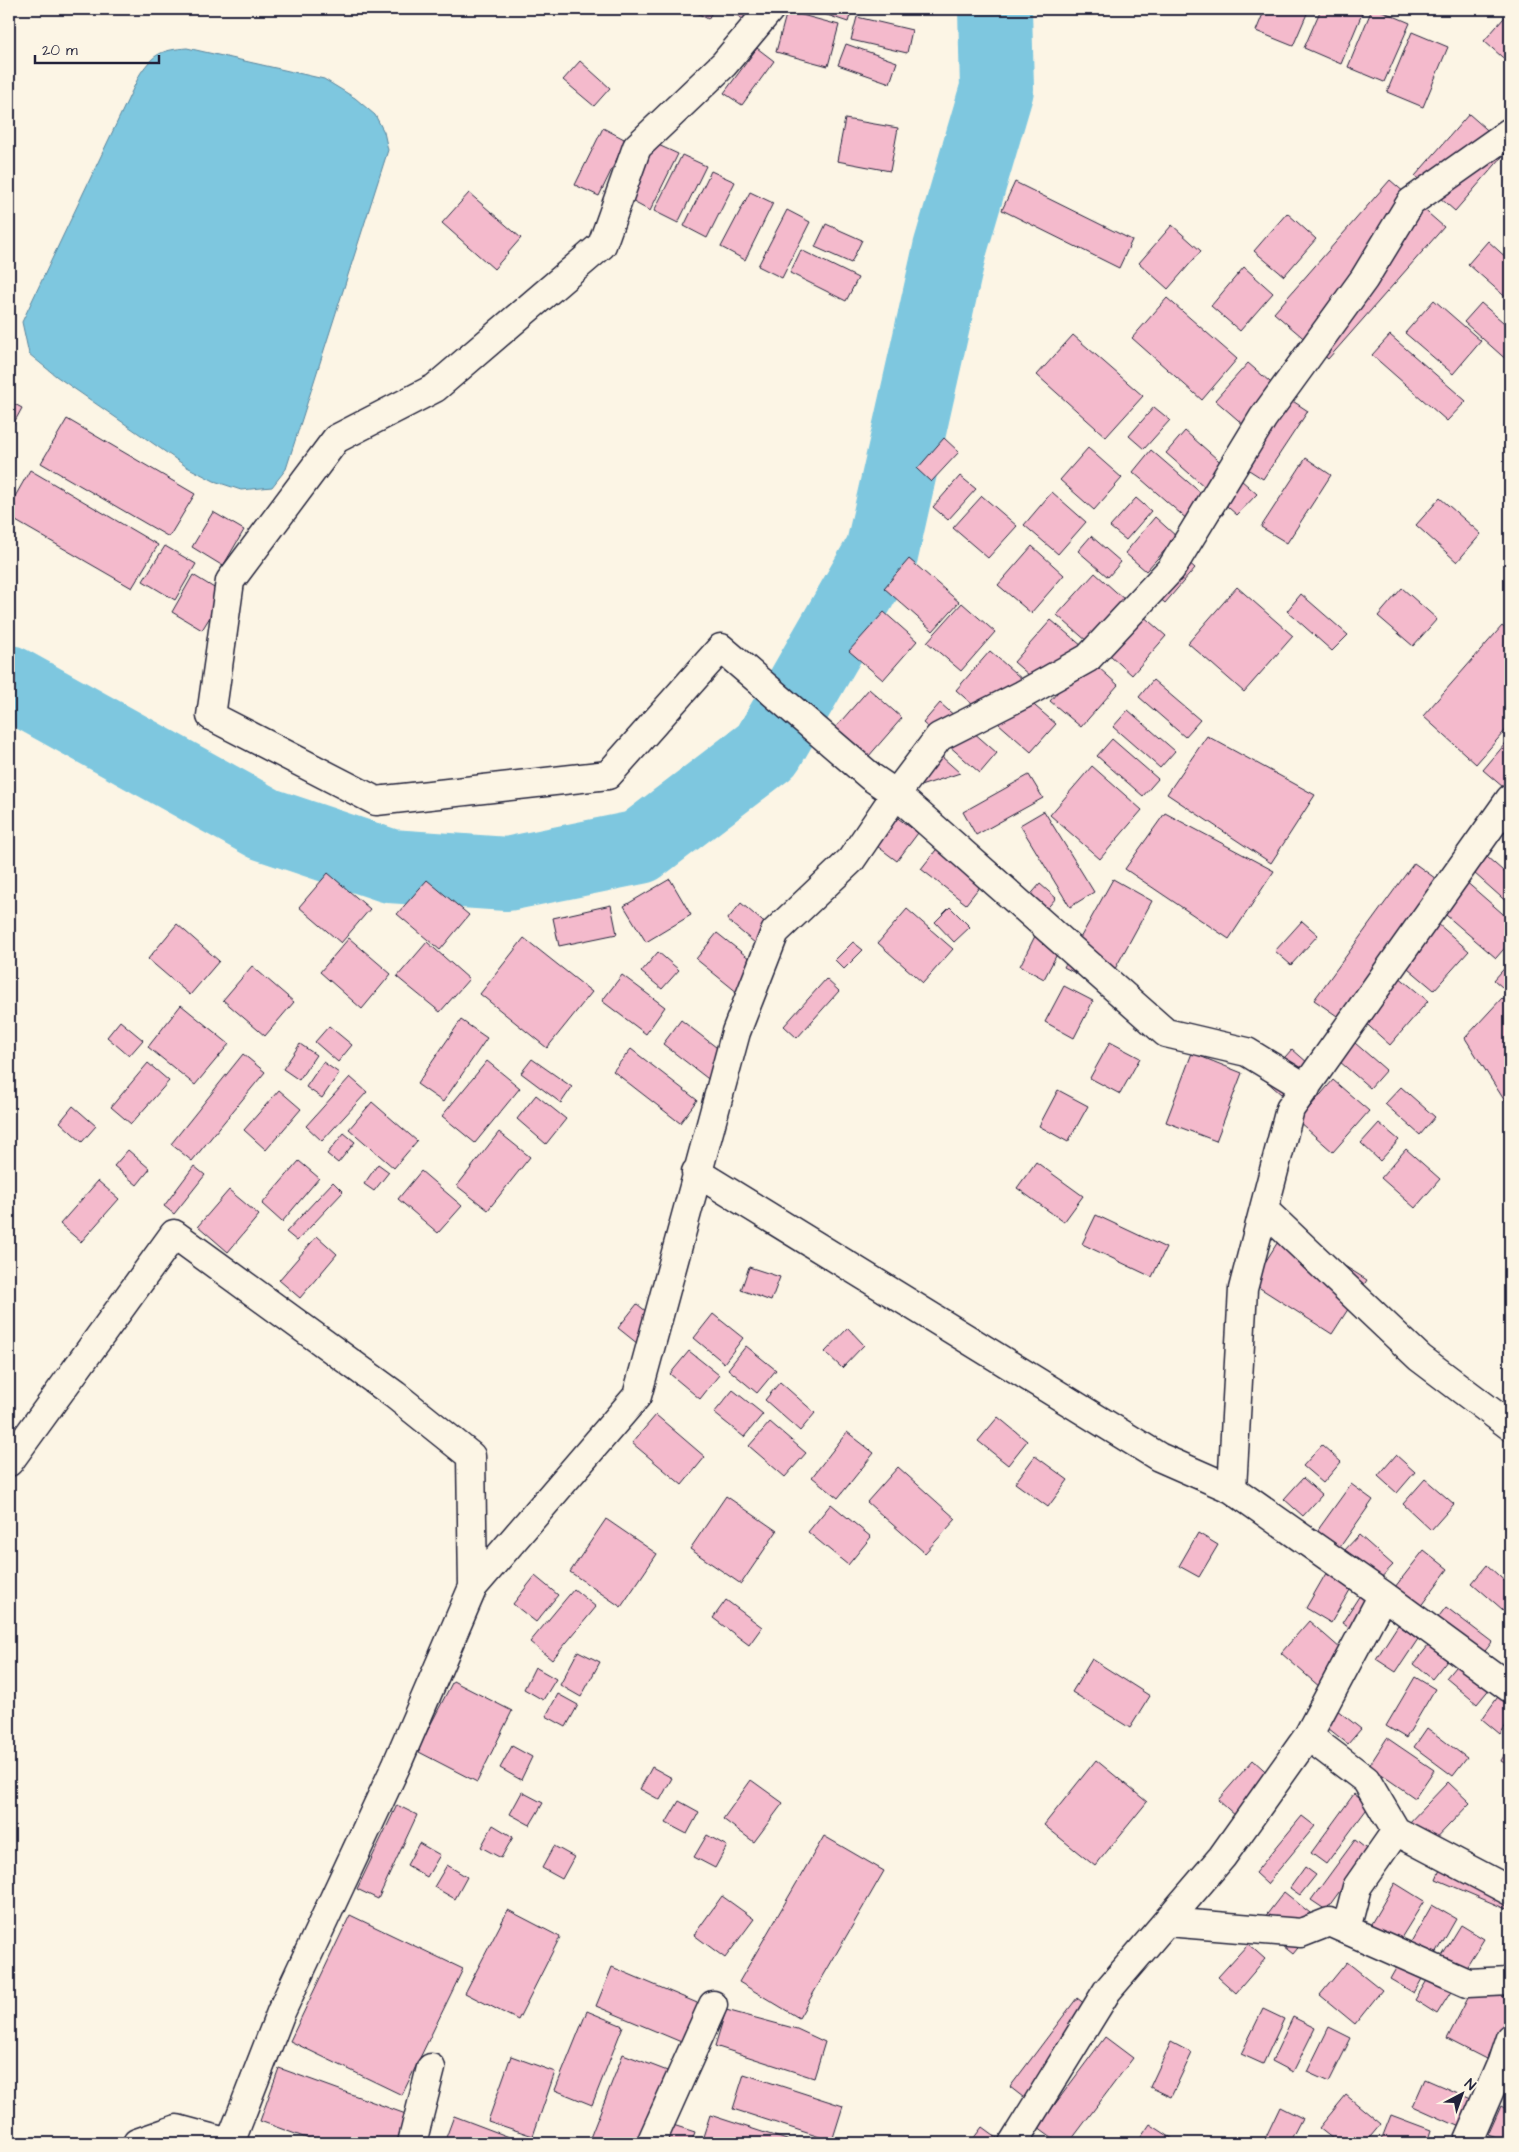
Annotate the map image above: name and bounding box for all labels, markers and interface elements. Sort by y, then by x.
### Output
scale bar [35,32,159,64]
text: 20 m [42,40,78,61]
north arrow [1436,2070,1486,2120]
text: N [1460,2075,1480,2096]

